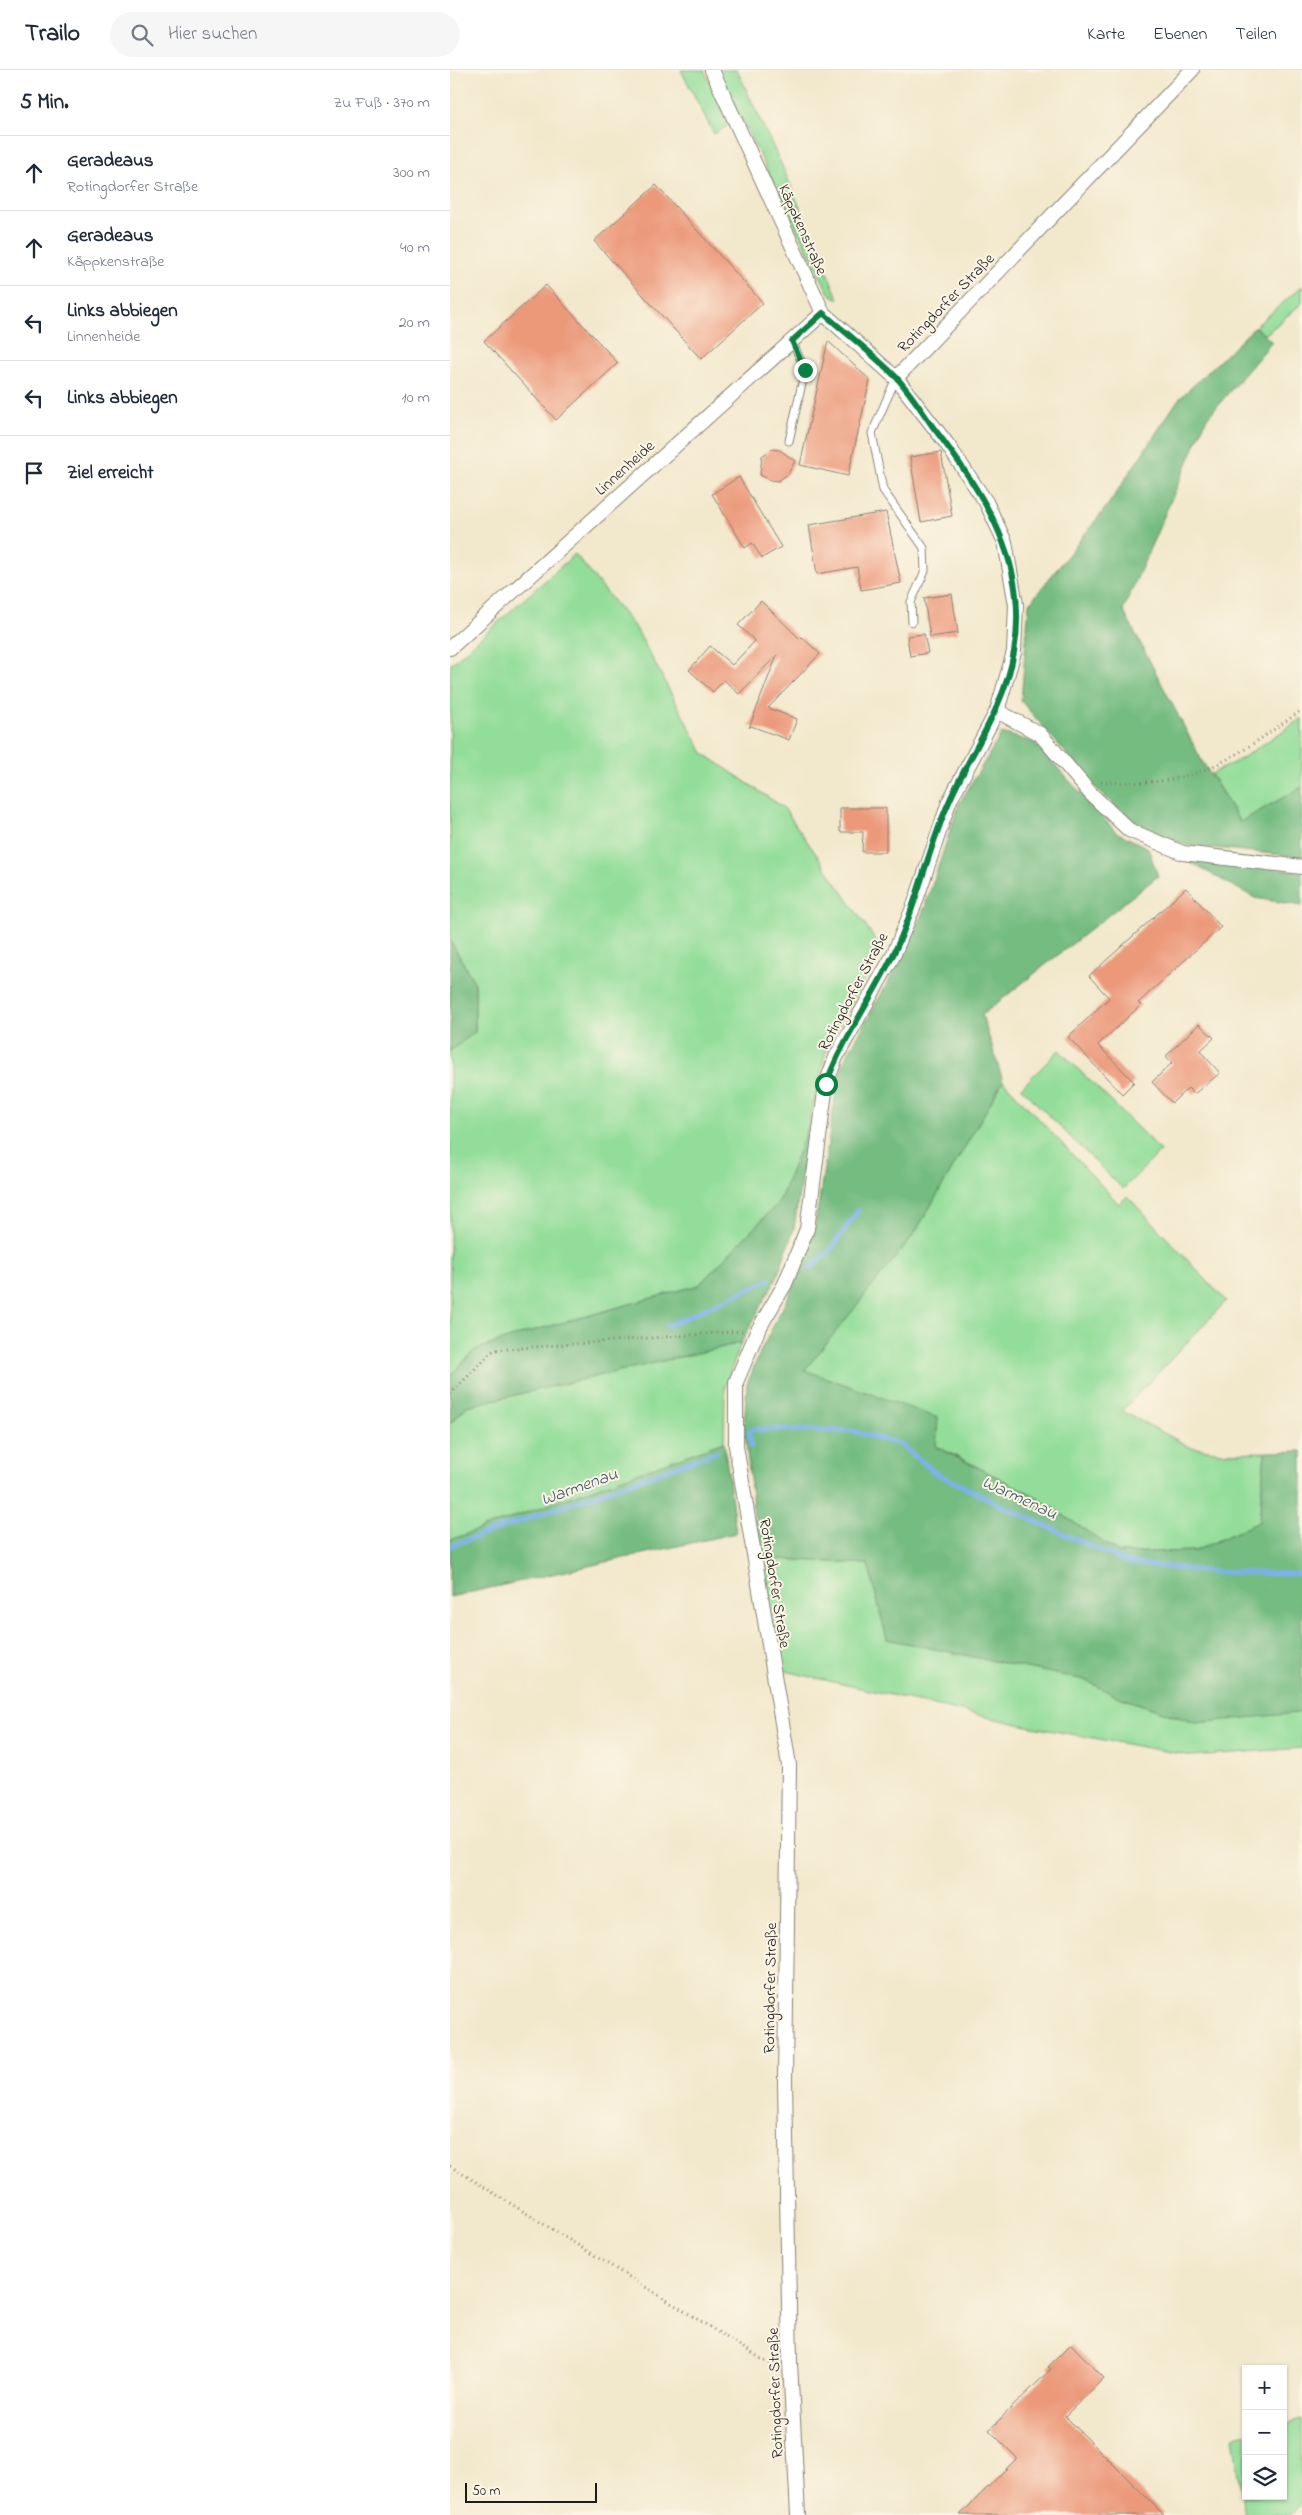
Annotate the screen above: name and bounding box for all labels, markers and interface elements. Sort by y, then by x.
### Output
search box [110,12,460,57]
text: Trailo [25,17,80,52]
icon: search [128,21,156,49]
text: Hier suchen [168,21,257,48]
text: Karte [1087,22,1125,48]
text: Ebenen [1153,22,1207,48]
text: Teilen [1235,22,1277,48]
text: 5 Min. [20,88,68,118]
text: Zu Fuß · 370 m [333,91,430,115]
text: Geradeaus [67,148,154,175]
icon: ahead [20,159,48,187]
text: 300 m [393,161,430,185]
text: Rotingdorfer Straße [67,175,198,199]
street label: Käppkenstraße [771,180,833,280]
text: Geradeaus [67,223,154,250]
icon: ahead [20,234,48,262]
text: 40 m [400,236,430,260]
street label: Rotingdorfer Straße [892,247,1001,359]
text: Käppkenstraße [67,250,165,274]
text: Links abbiegen [67,298,178,325]
icon: left [20,309,48,337]
text: 20 m [399,311,430,335]
text: Linnenheide [67,325,140,349]
route end [794,359,817,382]
icon: left [20,384,48,412]
text: Links abbiegen [67,385,178,412]
text: 10 m [402,386,430,410]
street label: Linnenheide [590,434,661,502]
icon: arrive [20,459,48,487]
text: Ziel erreicht [67,460,154,487]
street label: Rotingdorfer Straße [812,928,896,1055]
route start [815,1073,838,1096]
water label: Warmenau [538,1462,622,1514]
water label: Warmenau [977,1470,1061,1528]
street label: Rotingdorfer Straße [752,1517,796,1651]
street label: Rotingdorfer Straße [758,1921,784,2054]
street label: Rotingdorfer Straße [762,2326,790,2459]
map controls [1242,2365,1287,2500]
button: + [1242,2365,1287,2410]
button: − [1242,2410,1287,2455]
button: layers [1242,2455,1287,2500]
scale bar [465,2480,598,2503]
text: 50 m [472,2481,500,2502]

